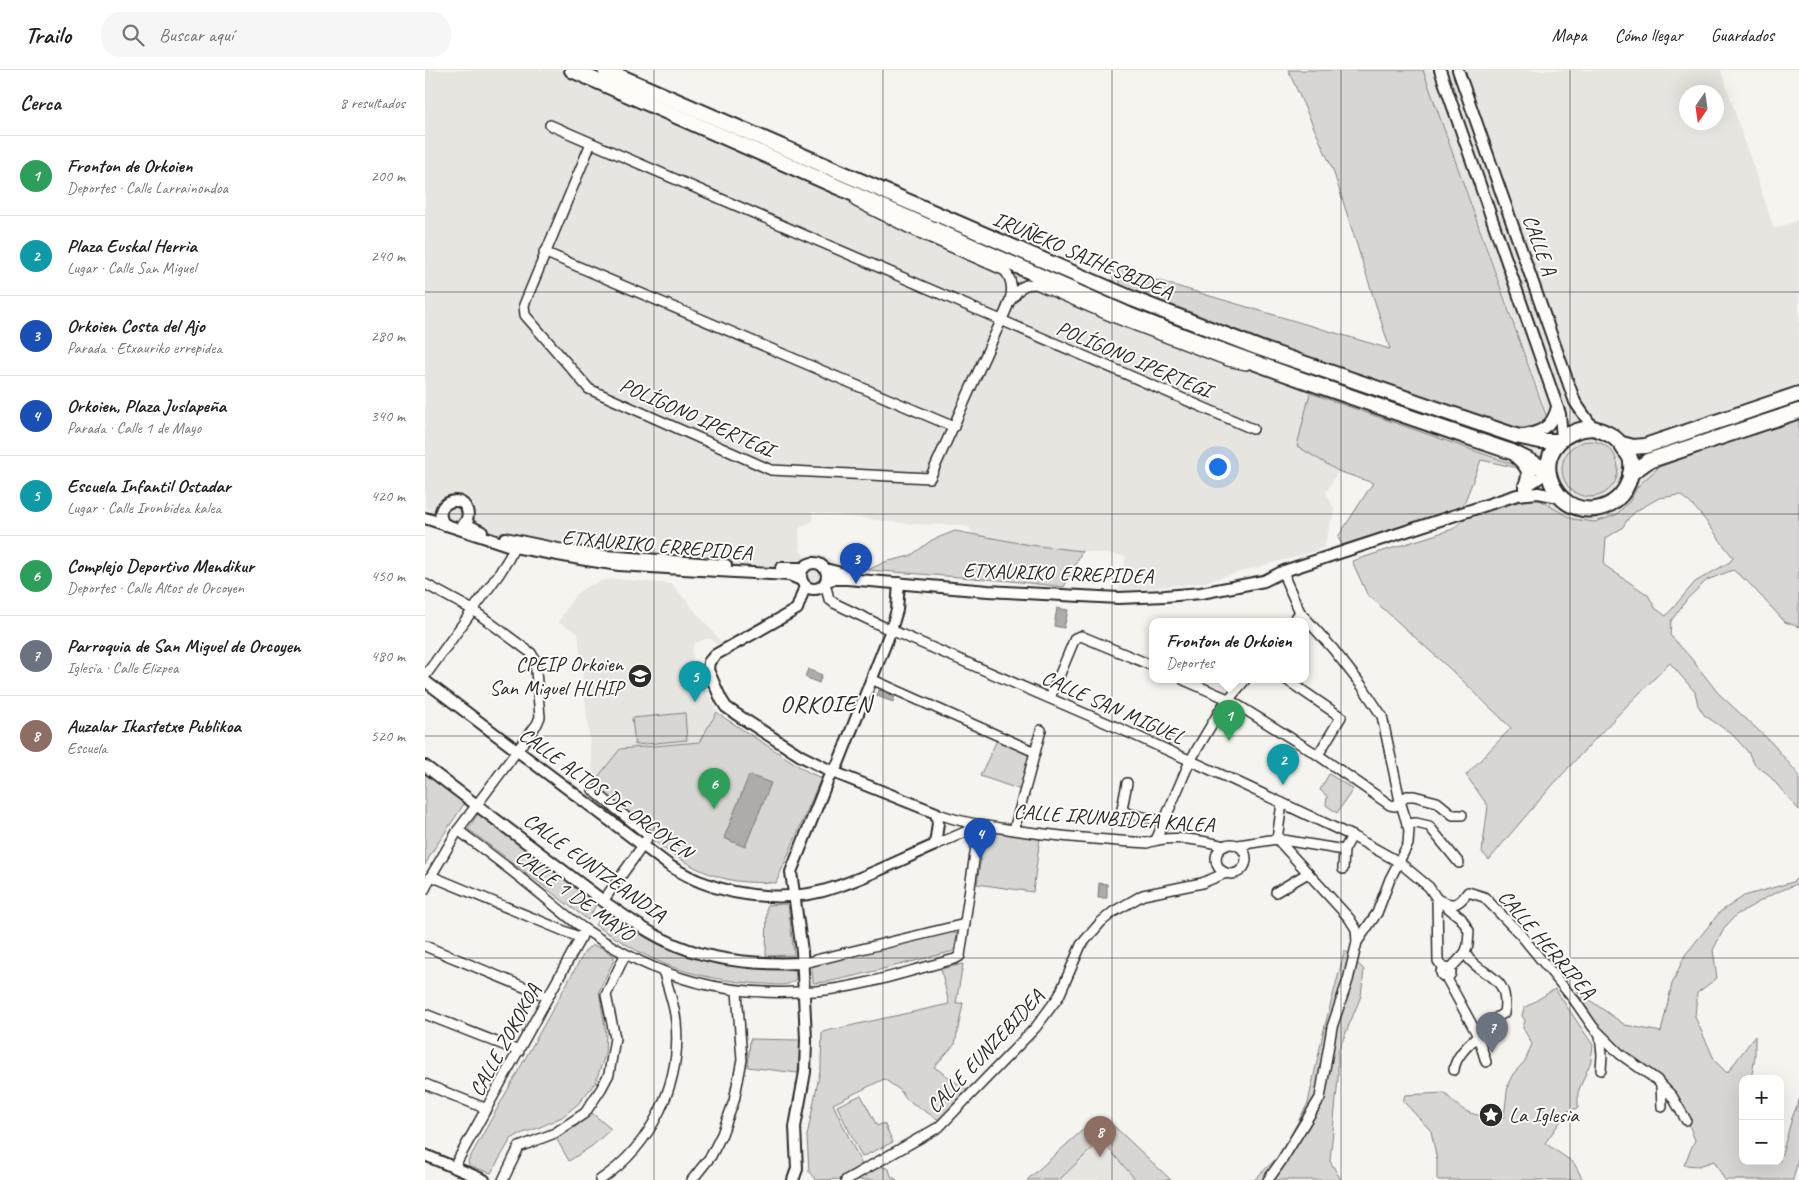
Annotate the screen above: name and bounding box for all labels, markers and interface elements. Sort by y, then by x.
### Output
search box [101,12,451,57]
text: Trailo [25,20,71,50]
icon: search [119,21,147,49]
text: Buscar aquí [159,23,233,47]
text: Mapa [1552,24,1587,46]
text: Cómo llegar [1615,24,1683,46]
text: Guardados [1711,24,1774,46]
north arrow [1679,85,1724,130]
text: Cerca [20,90,61,116]
text: 8 resultados [340,93,405,113]
text: Fronton de Orkoien [67,154,193,178]
text: 1 [32,166,40,186]
text: 200 m [371,166,405,186]
text: Deportes · Calle Larrainondoa [67,178,228,198]
street label: IRUÑEKO SAIHESBIDEA [989,205,1177,305]
street label: CALLE A [1517,211,1563,279]
text: Plaza Euskal Herria [67,234,197,258]
text: 2 [32,246,40,266]
text: 240 m [371,246,405,266]
text: Lugar · Calle San Miguel [67,258,196,278]
text: Orkoien Costa del Ajo [67,314,205,338]
street label: POLÍGONO IPERTEGI [1053,315,1220,405]
text: 3 [32,326,40,346]
text: 280 m [371,326,405,346]
text: Parada · Etxauriko errepidea [67,338,222,358]
street label: POLÍGONO IPERTEGI [616,371,782,464]
text: Orkoien, Plaza Juslapeña [67,394,226,418]
text: 4 [32,406,40,426]
text: 340 m [371,406,405,426]
text: Parada · Calle 1 de Mayo [67,418,201,438]
your location [1205,454,1231,480]
text: Escuela Infantil Ostadar [67,474,231,498]
text: 5 [33,486,39,506]
text: 420 m [371,486,405,506]
text: Lugar · Calle Irunbidea kalea [67,498,221,518]
street label: ETXAURIKO ERREPIDEA [561,524,754,566]
pin: 3 [840,543,872,584]
text: Complejo Deportivo Mendikur [67,554,254,578]
street label: ETXAURIKO ERREPIDEA [962,557,1155,589]
text: 6 [32,566,40,586]
text: 450 m [371,566,405,586]
text: Deportes · Calle Altos de Orcoyen [67,578,244,598]
popup [1149,618,1309,683]
text: Fronton de Orkoien [1166,629,1292,653]
text: Parroquia de San Miguel de Orcoyen [67,634,300,658]
text: 7 [32,646,40,666]
text: 480 m [371,646,405,666]
place label: CPEIP Orkoien San Miguel HLHIP [489,651,626,701]
text: Deportes [1166,653,1214,673]
text: Iglesia · Calle Elizpea [67,658,178,678]
pin: 5 [679,661,711,702]
school or university icon: CPEIP Orkoien San Miguel HLHIP [627,663,653,689]
street label: CALLE SAN MIGUEL [1038,664,1188,750]
district label: ORKOIEN [780,689,875,719]
pin: 1 [1213,700,1245,741]
text: Auzalar Ikastetxe Publikoa [67,714,241,738]
street label: CALLE ALTOS DE ORCOYEN [514,721,700,866]
text: 8 [32,726,40,746]
text: 520 m [371,726,405,746]
text: Escuela [67,738,107,758]
pin: 2 [1267,744,1299,785]
pin: 6 [698,768,730,809]
street label: CALLE IRUNBIDEA KALEA [1013,798,1217,838]
street label: CALLE EUNTZEANDIA [519,807,672,928]
pin: 4 [964,818,996,859]
street label: CALLE 1 DE MAYO [511,843,641,948]
street label: CALLE HERRIPEA [1493,884,1602,1004]
street label: CALLE ZOKOKOA [464,979,547,1101]
street label: CALLE EUNZEBIDEA [921,983,1049,1118]
pin: 7 [1476,1012,1508,1053]
map controls [1739,1075,1784,1165]
button: + [1739,1075,1784,1120]
place icon: La Iglesia [1478,1102,1504,1128]
place label: La Iglesia [1509,1102,1580,1128]
pin: 8 [1084,1116,1116,1157]
button: − [1739,1120,1784,1165]

